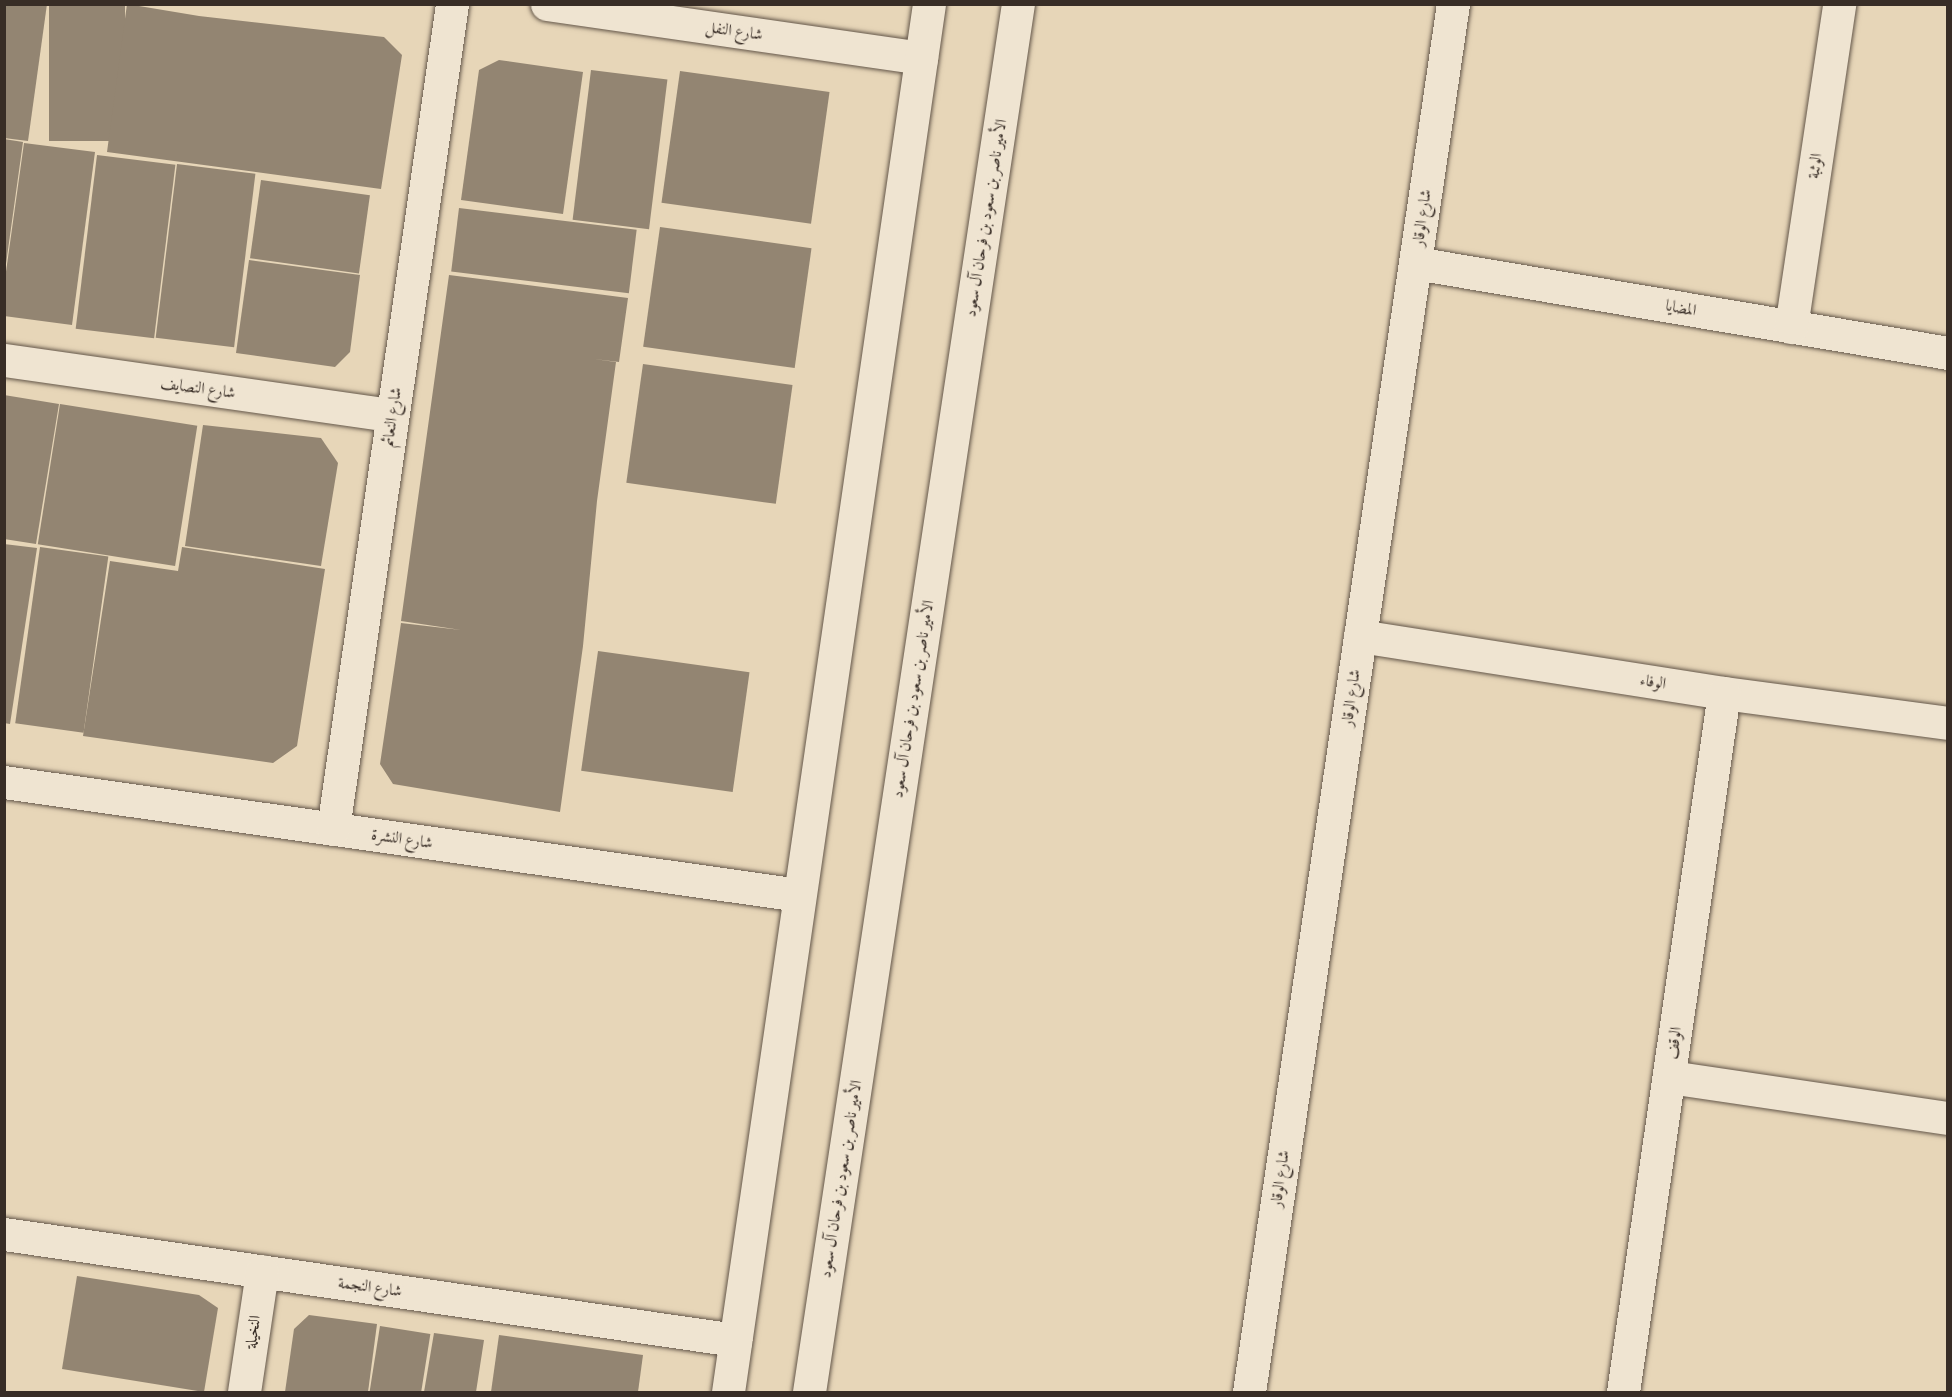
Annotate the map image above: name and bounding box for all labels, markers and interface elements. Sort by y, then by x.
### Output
street label: شارع النفل [704,17,764,45]
street label: الأمير ناصر بن سعود بن فرحان آل سعود [961,118,1011,318]
street label: الوثبة [1804,152,1826,180]
street label: شارع الوقار [1408,188,1436,248]
street label: المضايا [1664,296,1698,320]
street label: شارع النصايف [159,373,237,403]
street label: شارع النعائم [378,386,406,448]
street label: الأمير ناصر بن سعود بن فرحان آل سعود [888,599,938,799]
street label: شارع الوقار [1337,668,1365,728]
street label: الوفاء [1639,670,1667,694]
street label: شارع النشرة [370,825,434,853]
street label: الوقف [1662,1026,1686,1060]
street label: الأمير ناصر بن سعود بن فرحان آل سعود [816,1079,866,1279]
street label: شارع الوقار [1266,1149,1294,1209]
street label: شارع النجمة [337,1273,403,1301]
street label: النخيلة [241,1314,265,1350]

